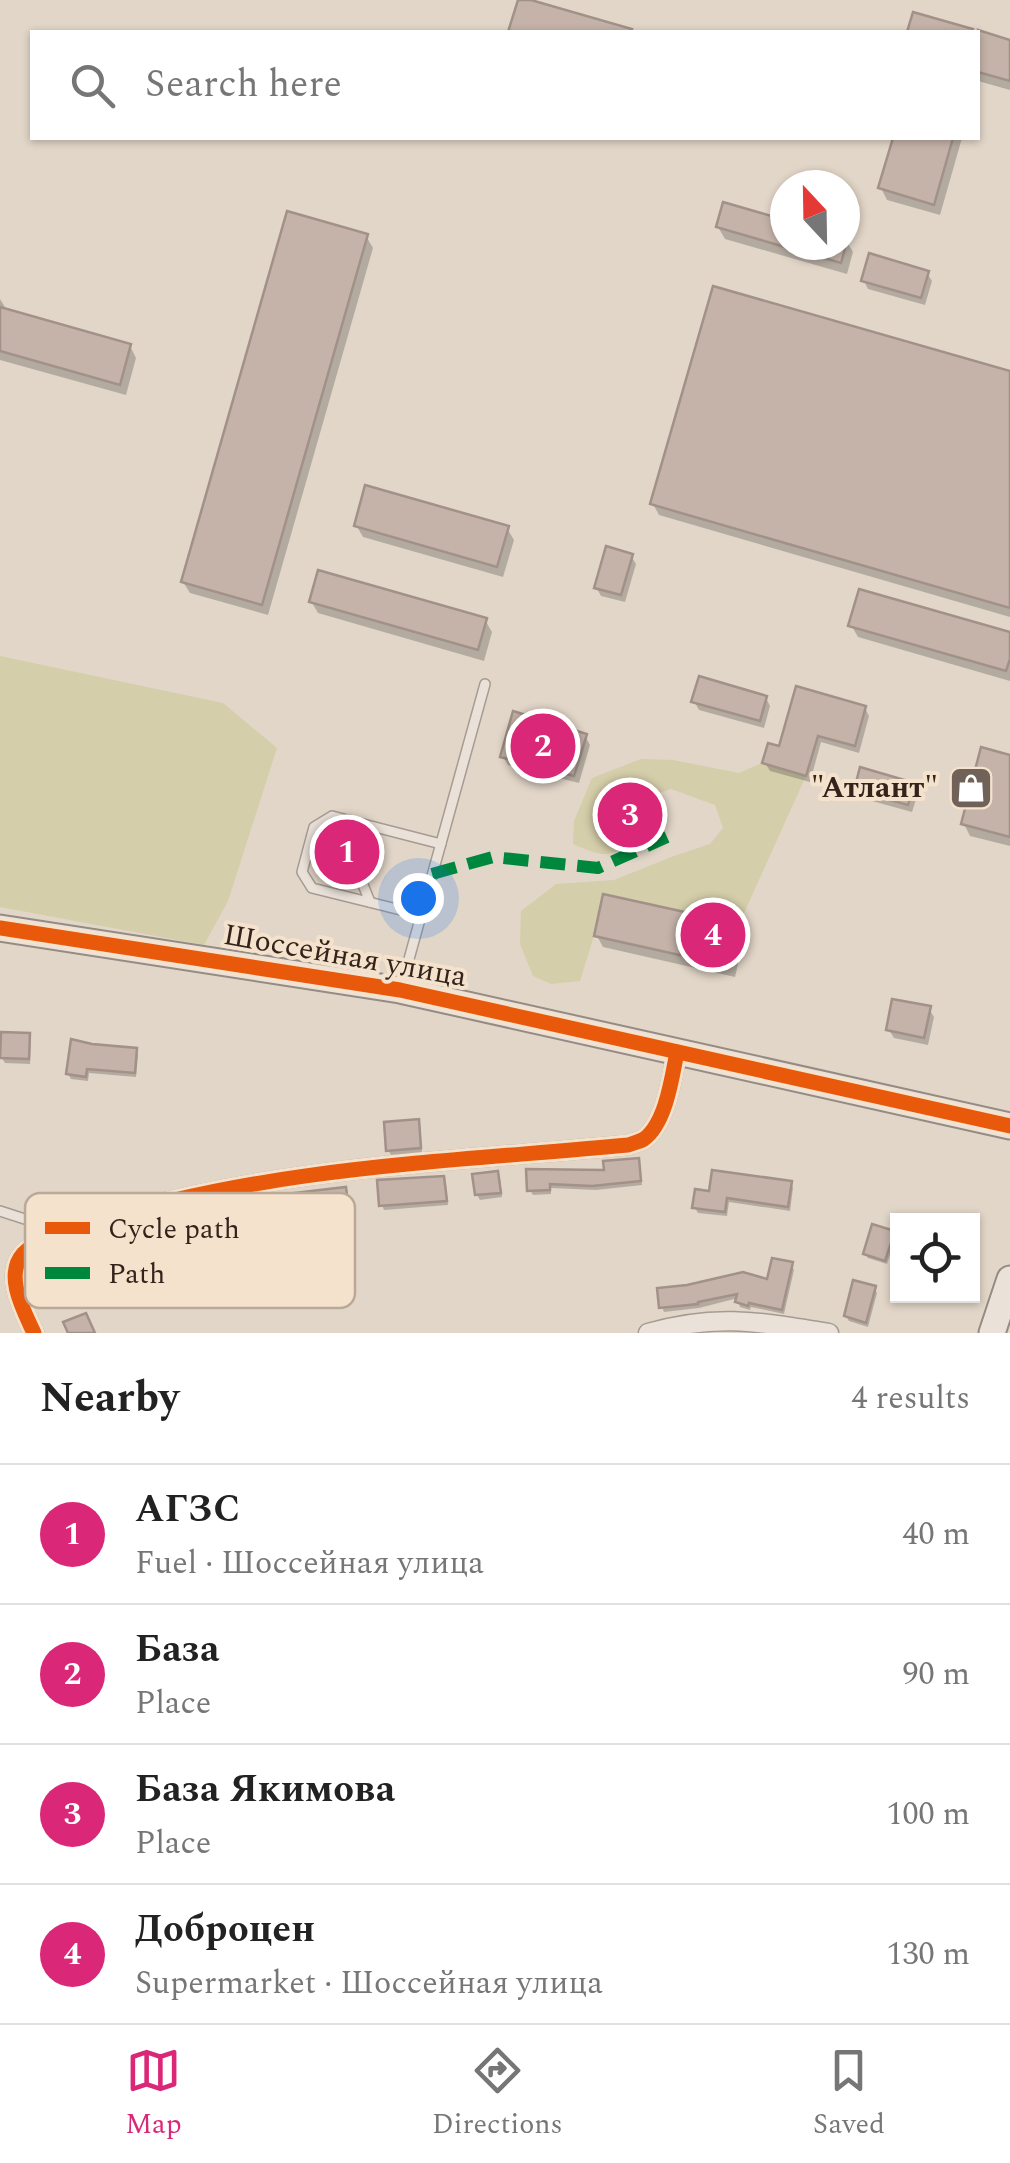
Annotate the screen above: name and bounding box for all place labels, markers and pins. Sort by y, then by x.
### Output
pin: 2 [510,708,576,784]
place label: "Атлант" [811,765,938,811]
shop icon: "Атлант" [948,765,994,811]
pin: 3 [598,778,662,852]
pin: 1 [314,814,380,890]
pin: 4 [680,898,746,972]

